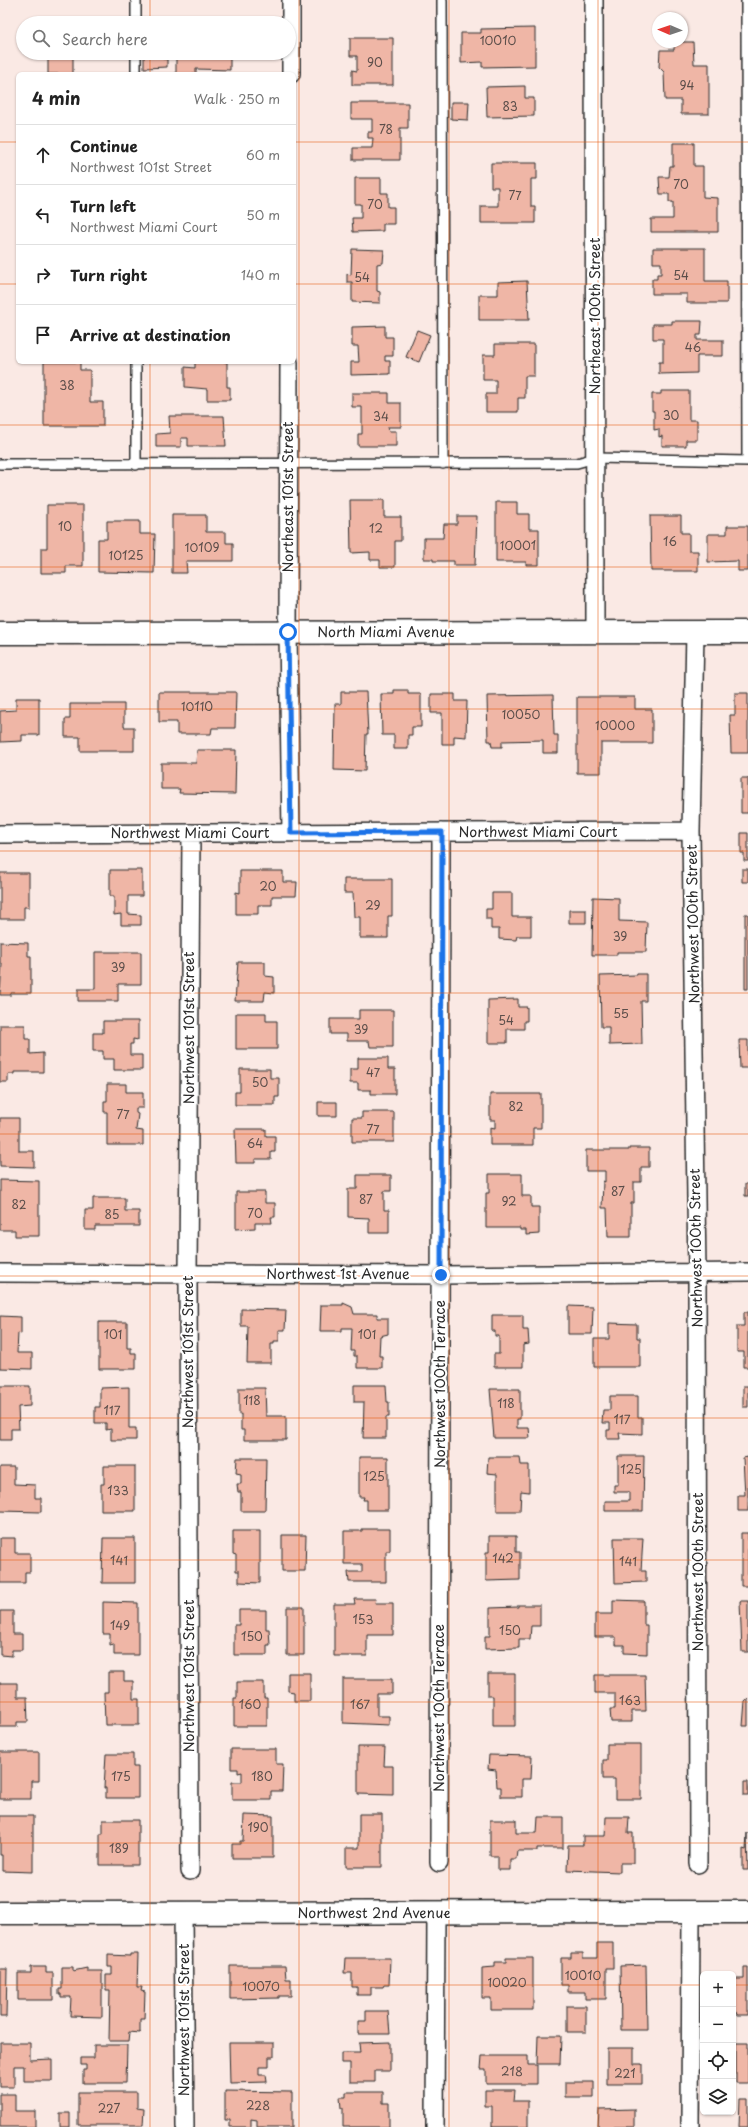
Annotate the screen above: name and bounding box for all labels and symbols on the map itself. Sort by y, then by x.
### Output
north arrow [652,12,688,48]
house number: 10010 [480,31,517,49]
house number: 90 [367,53,383,71]
house number: 94 [680,76,695,94]
house number: 83 [502,97,518,115]
house number: 78 [379,120,393,138]
house number: 70 [673,175,689,193]
house number: 77 [508,186,522,204]
house number: 70 [367,195,383,213]
street label: Northeast 100th Street [584,237,605,394]
house number: 54 [673,266,689,284]
house number: 54 [354,268,370,286]
house number: 46 [685,338,701,356]
house number: 38 [59,376,75,394]
house number: 30 [663,406,680,424]
house number: 34 [373,407,389,425]
street label: Northeast 101st Street [277,421,298,573]
house number: 10 [58,517,72,535]
house number: 12 [369,519,383,537]
house number: 16 [663,532,677,550]
house number: 10001 [500,536,536,554]
house number: 10109 [185,538,219,556]
house number: 10125 [109,546,143,564]
street label: North Miami Avenue [317,621,455,642]
route start [279,623,297,641]
house number: 10110 [181,697,213,715]
house number: 10050 [502,705,540,723]
house number: 10000 [595,716,635,734]
street label: Northwest Miami Court [458,821,618,842]
street label: Northwest Miami Court [110,822,270,843]
street label: Northwest 100th Street [681,844,704,1004]
house number: 20 [259,877,277,895]
house number: 29 [365,896,381,914]
house number: 39 [613,927,627,945]
street label: Northwest 101st Street [178,951,199,1104]
house number: 39 [111,958,125,976]
house number: 55 [613,1004,629,1022]
house number: 54 [498,1011,514,1029]
house number: 39 [354,1020,368,1038]
house number: 47 [366,1063,381,1081]
house number: 50 [252,1073,268,1091]
house number: 82 [509,1097,524,1115]
house number: 77 [116,1105,130,1123]
house number: 77 [366,1120,380,1138]
house number: 64 [247,1134,263,1152]
street label: Northwest 100th Street [684,1168,707,1328]
house number: 87 [611,1182,625,1200]
house number: 87 [359,1190,373,1208]
house number: 92 [501,1192,517,1210]
house number: 82 [12,1195,27,1213]
house number: 70 [247,1204,263,1222]
house number: 85 [105,1205,119,1223]
street label: Northwest 1st Avenue [266,1263,410,1284]
route end [432,1266,450,1284]
street label: Northwest 101st Street [177,1275,198,1428]
street label: Northwest 100th Terrace [429,1300,450,1468]
house number: 101 [104,1325,122,1343]
house number: 101 [358,1325,376,1343]
house number: 118 [243,1391,261,1409]
house number: 118 [497,1394,515,1412]
house number: 117 [104,1401,121,1419]
house number: 117 [614,1410,631,1428]
house number: 125 [620,1460,642,1478]
house number: 125 [363,1467,385,1485]
house number: 133 [107,1481,129,1499]
street label: Northwest 100th Street [687,1492,708,1652]
house number: 142 [492,1549,514,1567]
house number: 141 [110,1551,128,1569]
house number: 141 [619,1552,637,1570]
street label: Northwest 101st Street [178,1599,199,1752]
house number: 153 [352,1610,374,1628]
house number: 149 [110,1616,130,1634]
house number: 150 [499,1621,521,1639]
street label: Northwest 100th Terrace [428,1624,449,1792]
house number: 150 [241,1627,263,1645]
house number: 163 [619,1691,641,1709]
house number: 160 [239,1695,262,1713]
house number: 167 [350,1695,370,1713]
house number: 175 [111,1767,131,1785]
house number: 180 [251,1767,273,1785]
house number: 190 [247,1818,269,1836]
house number: 189 [109,1839,129,1857]
street label: Northwest 2nd Avenue [298,1902,451,1923]
street label: Northwest 101st Street [173,1943,194,2096]
house number: 10010 [565,1966,602,1984]
house number: 10020 [488,1973,527,1991]
house number: 10070 [242,1977,280,1995]
house number: 218 [501,2062,523,2080]
house number: 221 [614,2064,636,2082]
house number: 228 [246,2096,270,2114]
house number: 227 [98,2099,120,2117]

